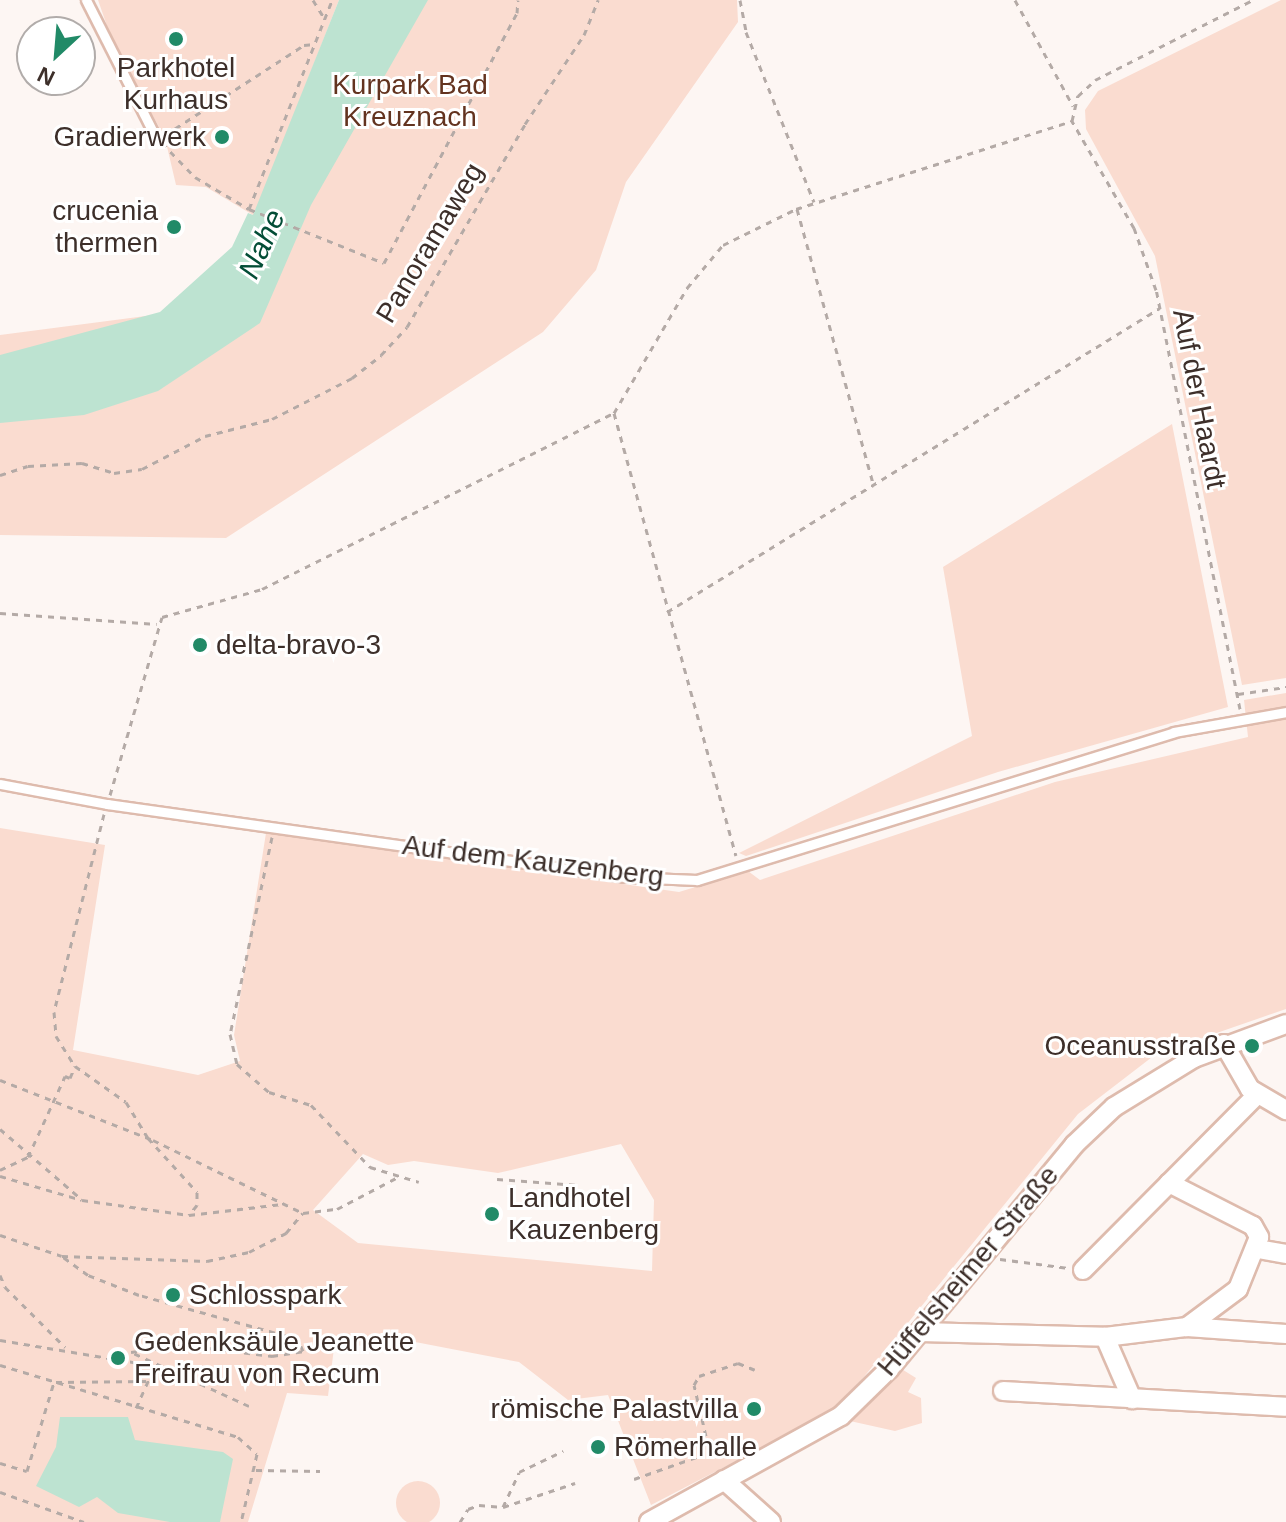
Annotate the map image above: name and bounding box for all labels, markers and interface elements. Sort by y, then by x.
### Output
north arrow [16,16,96,96]
marker: Parkhotel Kurhaus [167,30,185,48]
place label: Parkhotel Kurhaus [117,51,235,117]
text: N [34,62,59,91]
park label: Kurpark Bad Kreuznach [332,68,488,134]
place label: Gradierwerk [54,120,206,154]
marker: Gradierwerk [213,128,231,146]
street label: Panoramaweg [369,157,491,329]
place label: crucenia thermen [52,194,158,260]
water label: Nahe [231,204,293,284]
marker: crucenia thermen [165,218,183,236]
street label: Auf der Haardt [1165,306,1233,492]
place label: delta-bravo-3 [216,628,381,662]
marker: delta-bravo-3 [191,636,209,654]
street label: Auf dem Kauzenberg [400,828,666,894]
place label: Oceanusstraße [1045,1029,1236,1063]
marker: Oceanusstraße [1243,1037,1261,1055]
street label: Hüffelsheimer Straße [870,1159,1066,1383]
place label: Landhotel Kauzenberg [508,1181,659,1247]
marker: Landhotel Kauzenberg [483,1205,501,1223]
place label: Schlosspark [189,1278,342,1312]
marker: Schlosspark [164,1286,182,1304]
place label: Gedenksäule Jeanette Freifrau von Recum [134,1325,414,1391]
marker: Gedenksäule Jeanette Freifrau von Recum [109,1349,127,1367]
place label: römische Palastvilla [491,1392,738,1426]
marker: römische Palastvilla [745,1400,763,1418]
place label: Römerhalle [614,1430,757,1464]
marker: Römerhalle [589,1438,607,1456]

